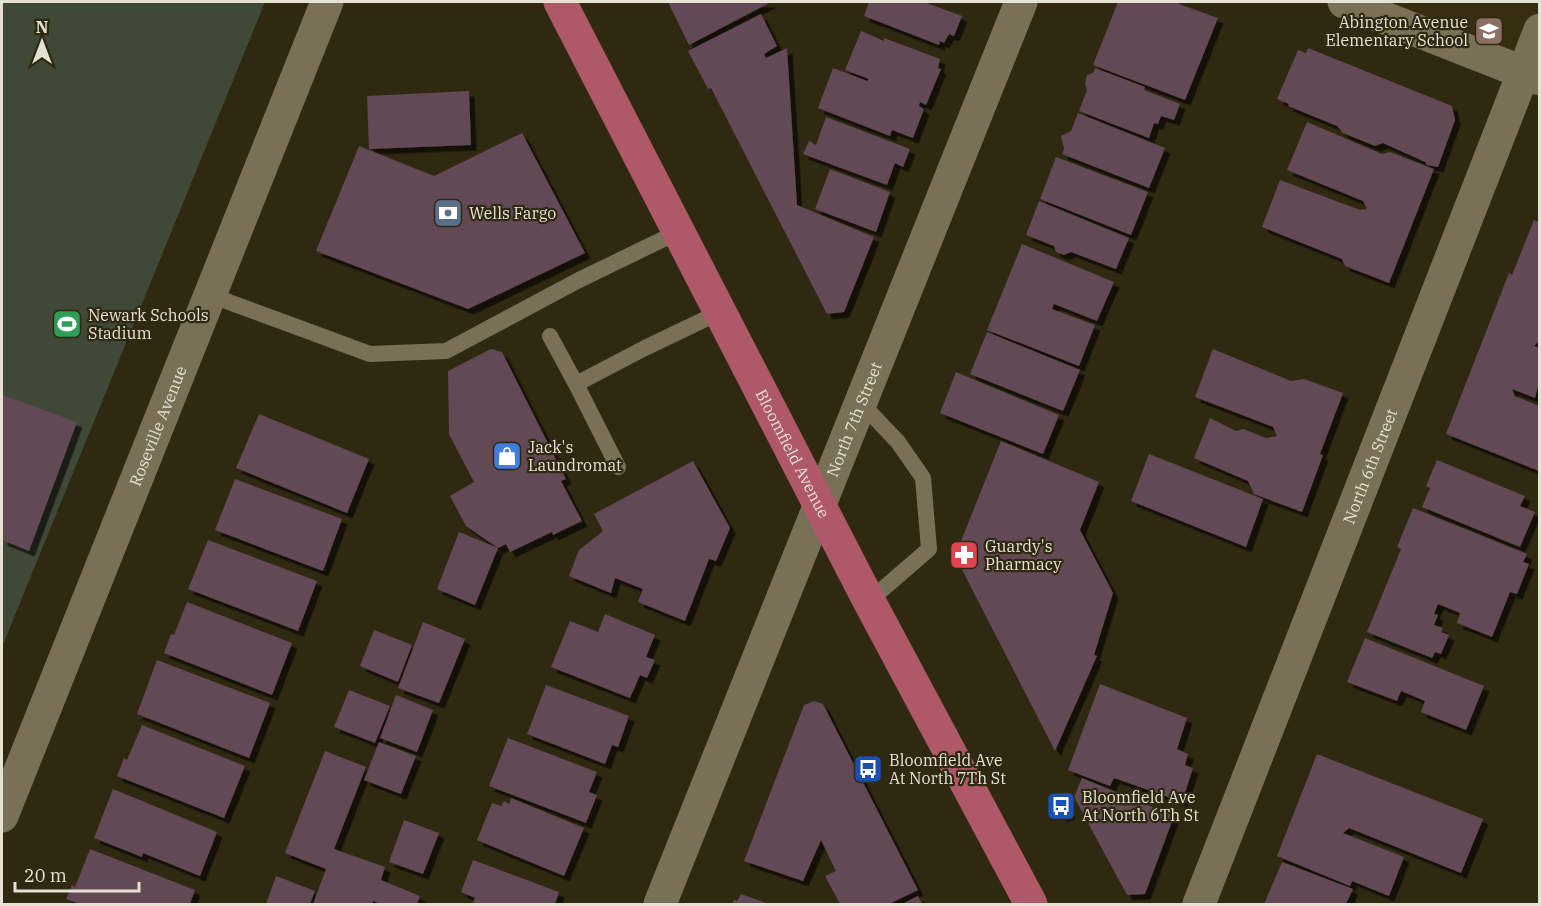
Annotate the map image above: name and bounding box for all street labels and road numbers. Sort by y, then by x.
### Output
street label: North 7th Street [822,359,886,480]
street label: Roseville Avenue [125,363,191,489]
street label: Bloomfield Avenue [751,386,834,521]
street label: North 6th Street [1338,405,1401,527]

